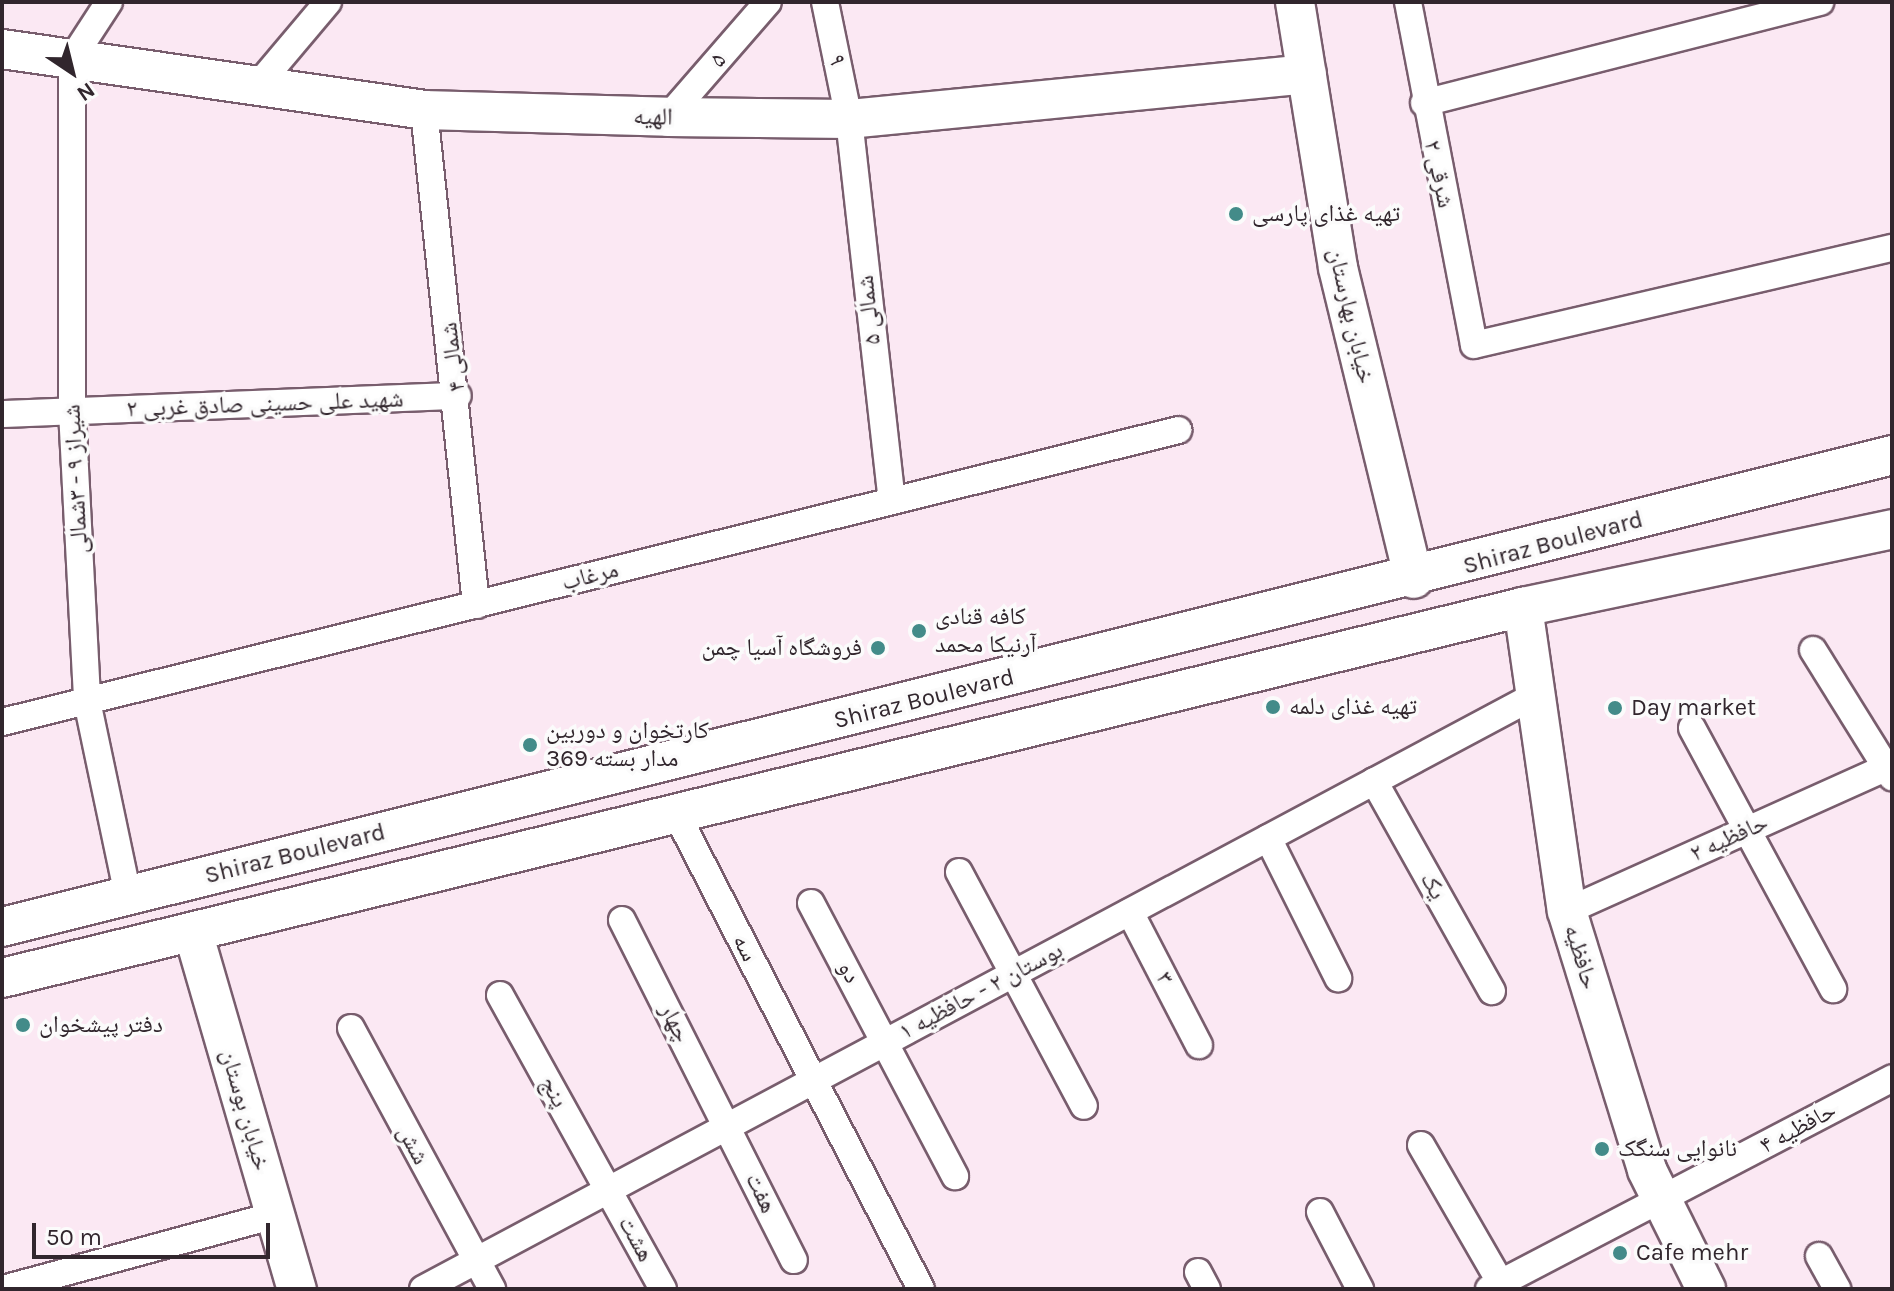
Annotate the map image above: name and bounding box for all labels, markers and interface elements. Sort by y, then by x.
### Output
north arrow [32,32,112,112]
street label: ۵ [704,46,732,74]
street label: ۹ [822,52,852,68]
text: N [72,76,100,107]
street label: الهیه [633,102,673,132]
street label: ۲ شرقی [1418,137,1460,211]
place label: تهیه غذای پارسی [1252,200,1400,228]
marker: تهیه غذای پارسی [1227,205,1245,223]
street label: خیابان بهارستان [1321,245,1381,387]
street label: ۵ شمالی [851,274,887,346]
street label: ۴ شمالی [434,321,472,393]
street label: شهید علی حسینی صادق غربی ۲ [126,385,404,423]
street label: شیراز ۹ - ۳شمالی [58,404,94,554]
street label: Shiraz Boulevard [1460,505,1646,581]
street label: مرغاب [559,555,621,597]
place label: کافه قنادی آرنیکا محمد [935,603,1036,659]
marker: کافه قنادی آرنیکا محمد [910,622,928,640]
place label: فروشگاه آسیا چمن [701,634,862,662]
marker: فروشگاه آسیا چمن [869,639,887,657]
street label: Shiraz Boulevard [831,663,1017,735]
place label: تهیه غذای دلمه [1289,693,1417,721]
place label: Day market [1631,694,1756,722]
marker: تهیه غذای دلمه [1264,698,1282,716]
marker: Day market [1606,699,1624,717]
place label: کارتخوان و دوربین مدار بسته 369 [546,717,709,773]
marker: کارتخوان و دوربین مدار بسته 369 [521,736,539,754]
street label: حافظیه ۲ [1685,808,1773,868]
street label: Shiraz Boulevard [202,818,388,890]
street label: یک [1414,867,1452,905]
street label: حافظیه [1558,921,1604,993]
street label: سه [726,930,764,966]
street label: بوستان ۲ - حافظیه ۱ [894,936,1068,1046]
street label: دو [831,956,867,988]
street label: ۳ [1150,967,1180,989]
street label: چهار [653,999,697,1047]
place label: دفتر پیشخوان [39,1011,163,1039]
marker: دفتر پیشخوان [14,1016,32,1034]
street label: خیابان بوستان [214,1046,276,1174]
street label: پنج [534,1071,574,1113]
street label: حافظیه ۴ [1755,1096,1841,1160]
street label: شش [391,1120,435,1170]
place label: نانوایی سنگک [1618,1135,1737,1163]
marker: نانوایی سنگک [1593,1140,1611,1158]
street label: هفت [739,1168,783,1218]
scale bar [36,1207,274,1257]
street label: هشت [612,1211,660,1267]
text: 50 m [46,1223,102,1251]
place label: Cafe mehr [1636,1239,1748,1267]
marker: Cafe mehr [1611,1244,1629,1262]

